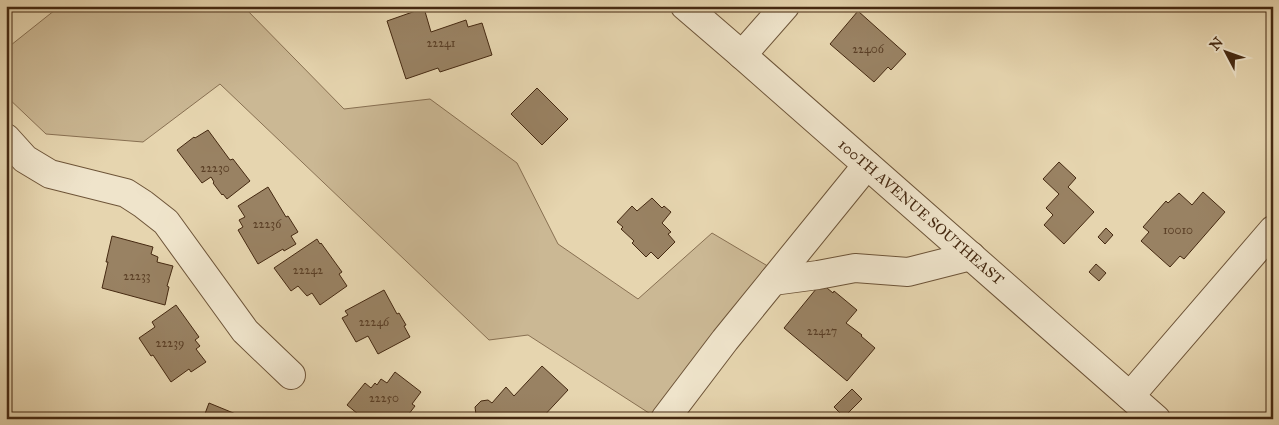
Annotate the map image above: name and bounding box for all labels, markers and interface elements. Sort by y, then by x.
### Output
north arrow [1202,28,1252,78]
text: N [1206,34,1227,54]
house number: 22241 [426,36,456,50]
house number: 22406 [852,42,885,56]
street label: 100TH AVENUE SOUTHEAST [835,135,1007,289]
house number: 22230 [200,161,230,175]
house number: 22236 [253,217,282,231]
house number: 10010 [1163,223,1193,237]
house number: 22242 [293,263,323,277]
house number: 22233 [123,269,151,283]
house number: 22246 [359,315,390,329]
house number: 22427 [807,324,837,338]
house number: 22239 [156,336,184,350]
house number: 22250 [369,391,399,405]

